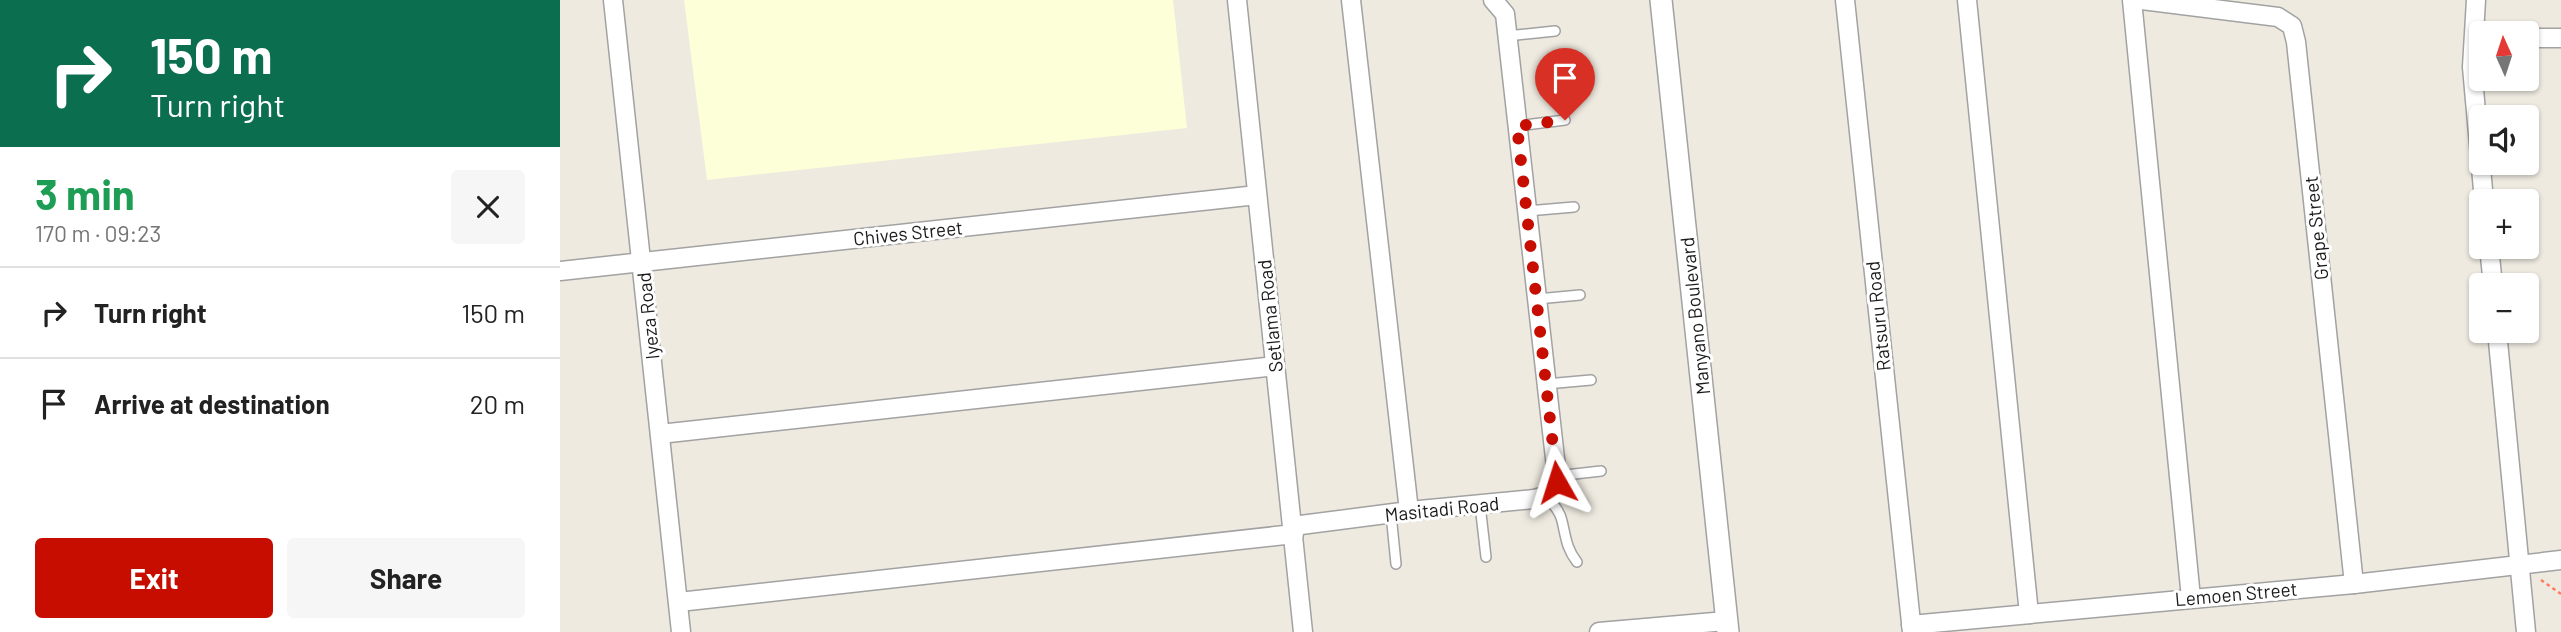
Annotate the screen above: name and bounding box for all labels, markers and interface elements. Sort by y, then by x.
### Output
north arrow [2469,21,2539,91]
map controls [2469,21,2539,343]
text: 150 m [150,25,272,84]
icon: right [35,28,126,119]
pin [1535,48,1595,120]
icon: arrive [1546,59,1584,97]
text: Turn right [150,85,285,123]
button: sound [2469,105,2539,175]
text: 3 min [35,168,135,218]
button: close [451,170,525,244]
street label: Grape Street [2299,175,2332,281]
button: + [2469,189,2539,259]
street label: Chives Street [852,215,964,250]
text: 170 m · 09:23 [35,219,161,247]
street label: Manyano Boulevard [1675,236,1714,396]
street label: Setlama Road [1252,258,1287,374]
street label: Ratsuru Road [1860,260,1895,372]
street label: Iyeza Road [631,271,664,361]
button: − [2469,273,2539,343]
icon: right [35,294,73,332]
text: Turn right [94,297,207,328]
text: 150 m [461,297,525,328]
icon: arrive [35,385,73,423]
text: Arrive at destination [94,388,330,419]
text: 20 m [470,388,525,419]
position arrow [1520,445,1594,519]
street label: Masitadi Road [1384,491,1500,526]
button: Exit [35,538,273,618]
button: Share [287,538,525,618]
street label: Lemoen Street [2174,577,2298,610]

